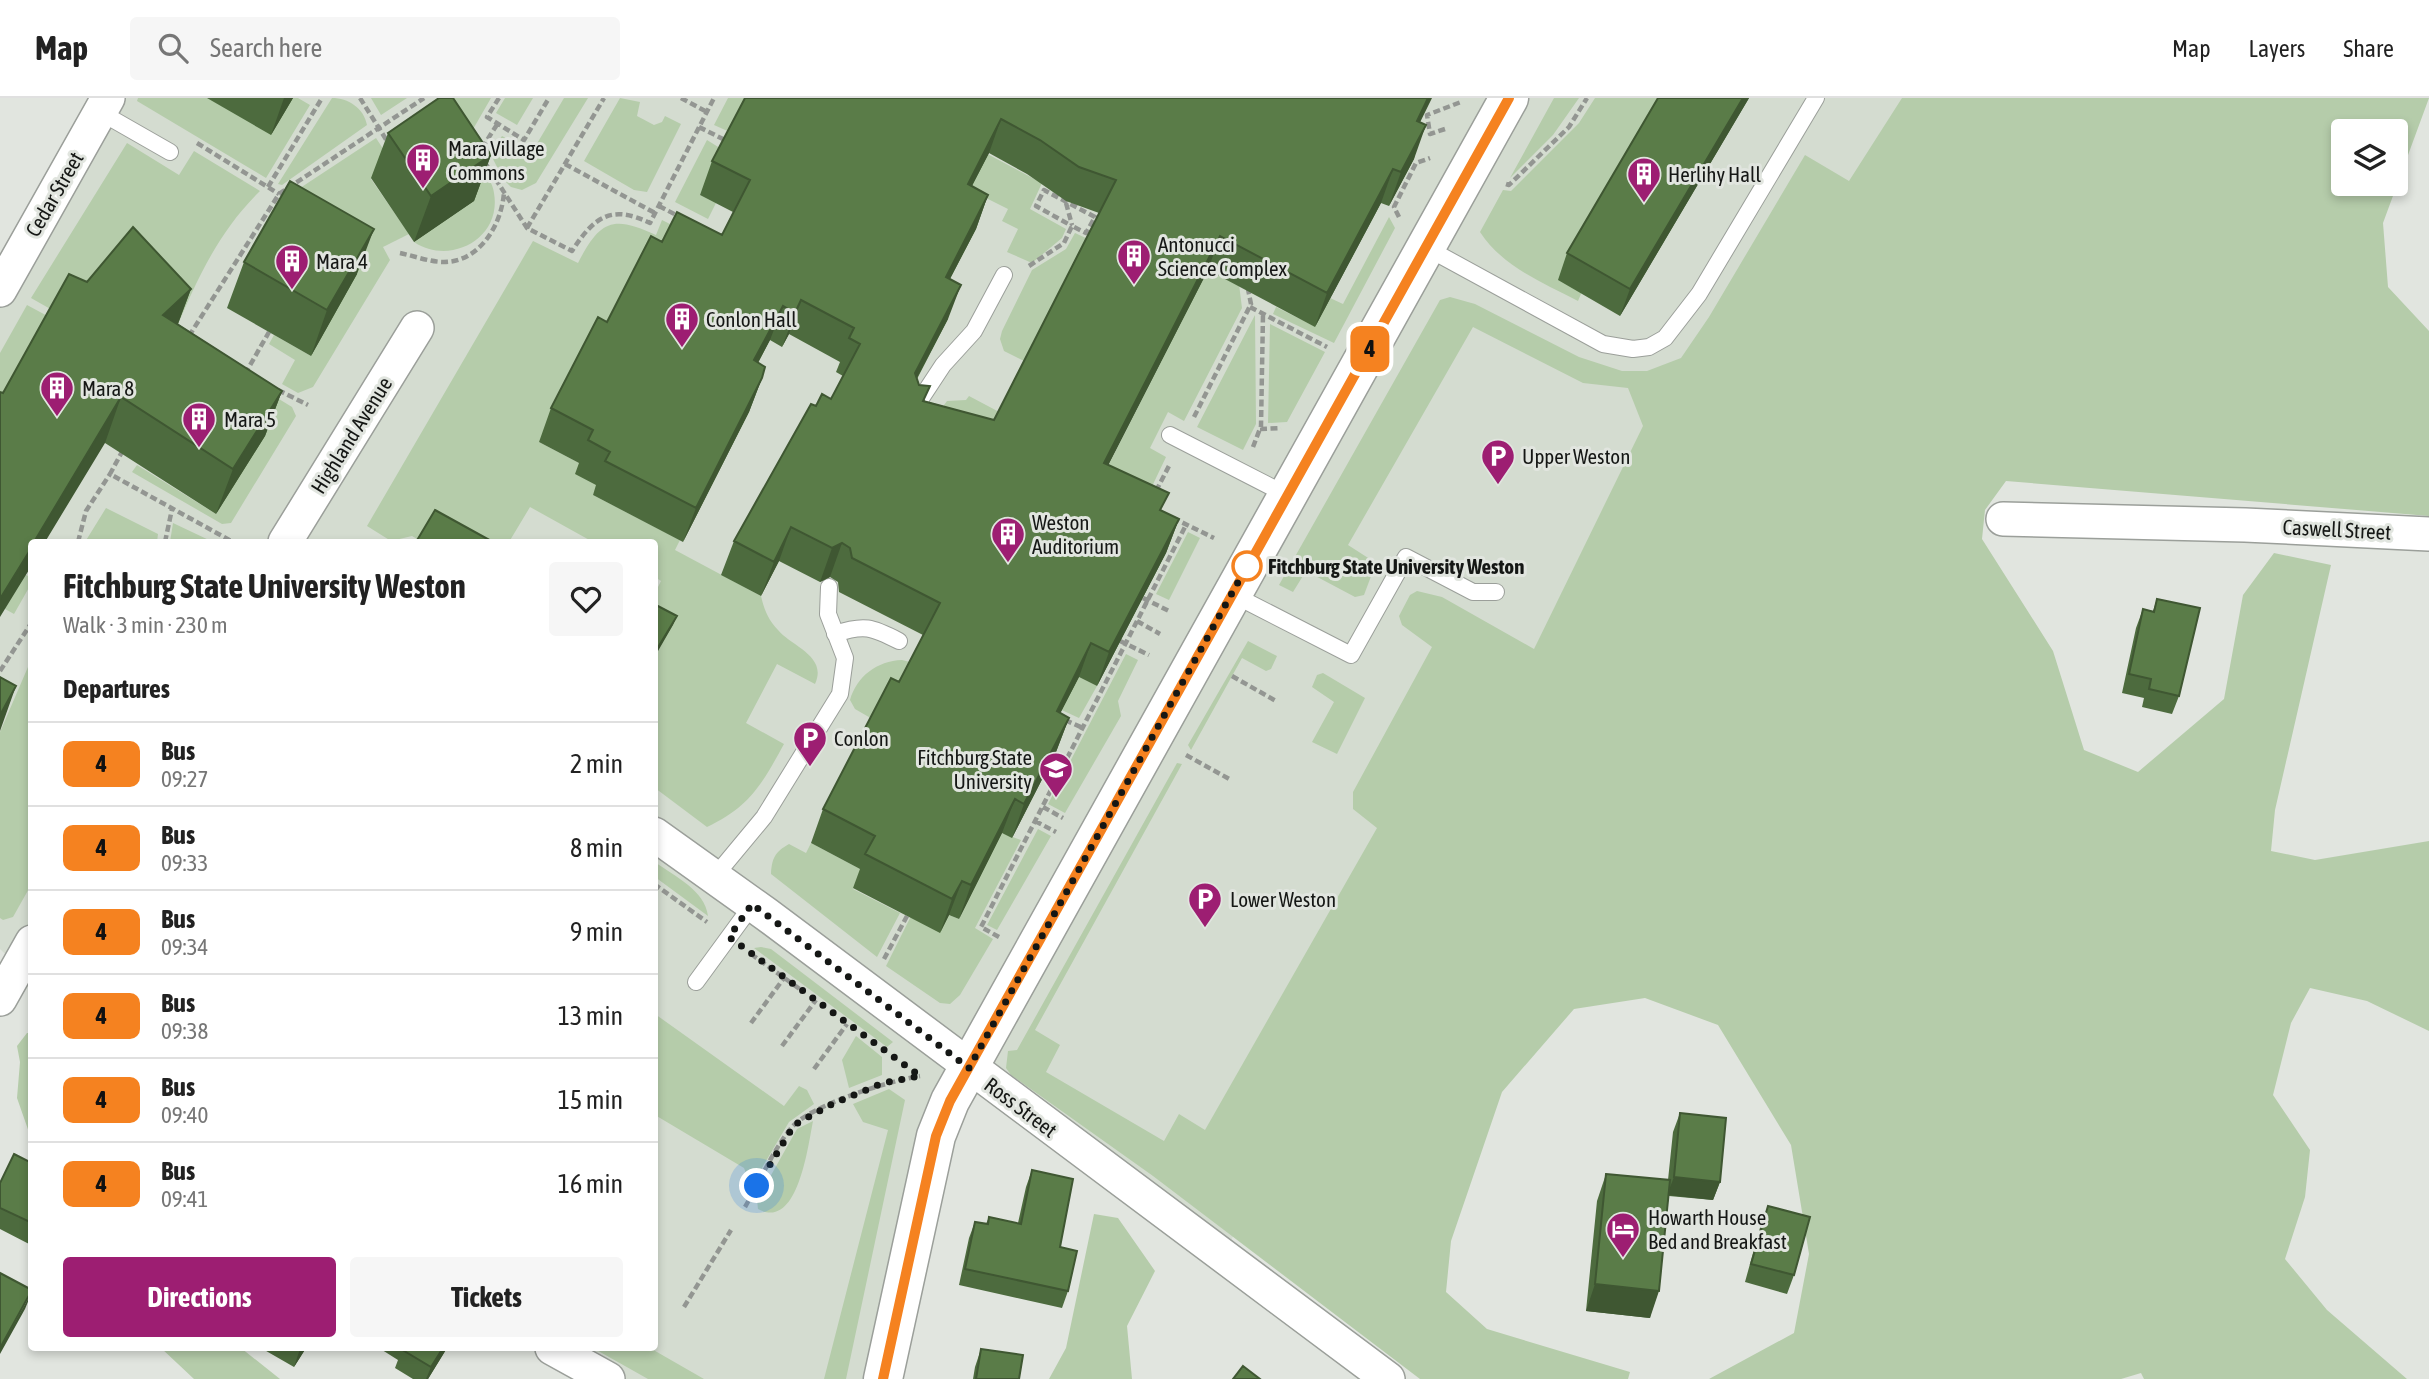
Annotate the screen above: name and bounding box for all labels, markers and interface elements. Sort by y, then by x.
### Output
search box [130,17,620,80]
text: Map [35,29,88,67]
icon: search [154,29,192,67]
text: Search here [210,33,322,63]
text: Map [2172,35,2211,62]
text: Layers [2249,35,2305,62]
text: Share [2343,35,2394,62]
map controls [2331,119,2408,196]
button: layers [2331,119,2408,196]
place label: Mara Village Commons [448,136,544,184]
building icon: Mara Village Commons [404,141,442,190]
street label: Cedar Street [20,147,88,241]
building icon: Herlihy Hall [1625,155,1663,204]
place label: Herlihy Hall [1668,162,1762,186]
place label: Antonucci Science Complex [1158,232,1287,280]
building icon: Antonucci Science Complex [1115,237,1153,286]
building icon: Mara 4 [273,242,311,291]
place label: Mara 4 [316,249,368,273]
building icon: Conlon Hall [663,300,701,349]
place label: Conlon Hall [706,307,797,331]
line badge: 4 [1347,326,1393,372]
text: 4 [1364,335,1376,362]
building icon: Mara 8 [38,369,76,418]
street label: Highland Avenue [306,372,396,498]
place label: Mara 8 [82,376,134,400]
building icon: Mara 5 [180,400,218,449]
place label: Mara 5 [224,407,276,431]
parking icon: Upper Weston [1479,437,1517,486]
place label: Upper Weston [1522,444,1630,468]
place label: Weston Auditorium [1032,510,1119,558]
street label: Caswell Street [2282,514,2392,544]
building icon: Weston Auditorium [989,515,1027,564]
marker: Fitchburg State University Weston [1232,551,1262,581]
place label: Fitchburg State University Weston [1268,554,1524,578]
button: heart [549,562,623,636]
text: Fitchburg State University Weston [63,567,466,605]
text: Walk · 3 min · 230 m [63,612,227,638]
text: Departures [63,674,170,704]
parking icon: Conlon [791,719,829,768]
place label: Conlon [834,726,889,750]
text: Bus [161,736,195,766]
place label: Fitchburg State University [917,745,1032,793]
text: 2 min [570,749,623,779]
text: 4 [96,750,107,777]
school or university icon: Fitchburg State University [1037,750,1075,799]
text: 09:27 [161,766,208,792]
text: Bus [161,820,195,850]
text: 8 min [570,833,623,863]
text: 4 [96,834,107,861]
text: 09:33 [161,850,208,876]
parking icon: Lower Weston [1186,880,1224,929]
place label: Lower Weston [1230,887,1336,911]
text: Bus [161,904,195,934]
text: 9 min [570,917,623,947]
text: 4 [96,918,107,945]
text: 09:34 [161,934,208,960]
text: Bus [161,988,195,1018]
text: 13 min [558,1001,623,1031]
text: 4 [96,1002,107,1029]
text: 09:38 [161,1018,208,1044]
text: Bus [161,1072,195,1102]
street label: Ross Street [980,1072,1062,1142]
text: 15 min [558,1085,623,1115]
text: 4 [96,1086,107,1113]
text: 09:40 [161,1102,208,1128]
text: Bus [161,1156,195,1186]
your location [739,1168,774,1203]
text: 16 min [558,1169,623,1199]
text: 4 [96,1170,107,1197]
text: 09:41 [161,1186,208,1212]
place label: Howarth House Bed and Breakfast [1648,1205,1787,1253]
hotel icon: Howarth House Bed and Breakfast [1604,1210,1642,1259]
button: Directions [63,1257,336,1337]
button: Tickets [350,1257,623,1337]

